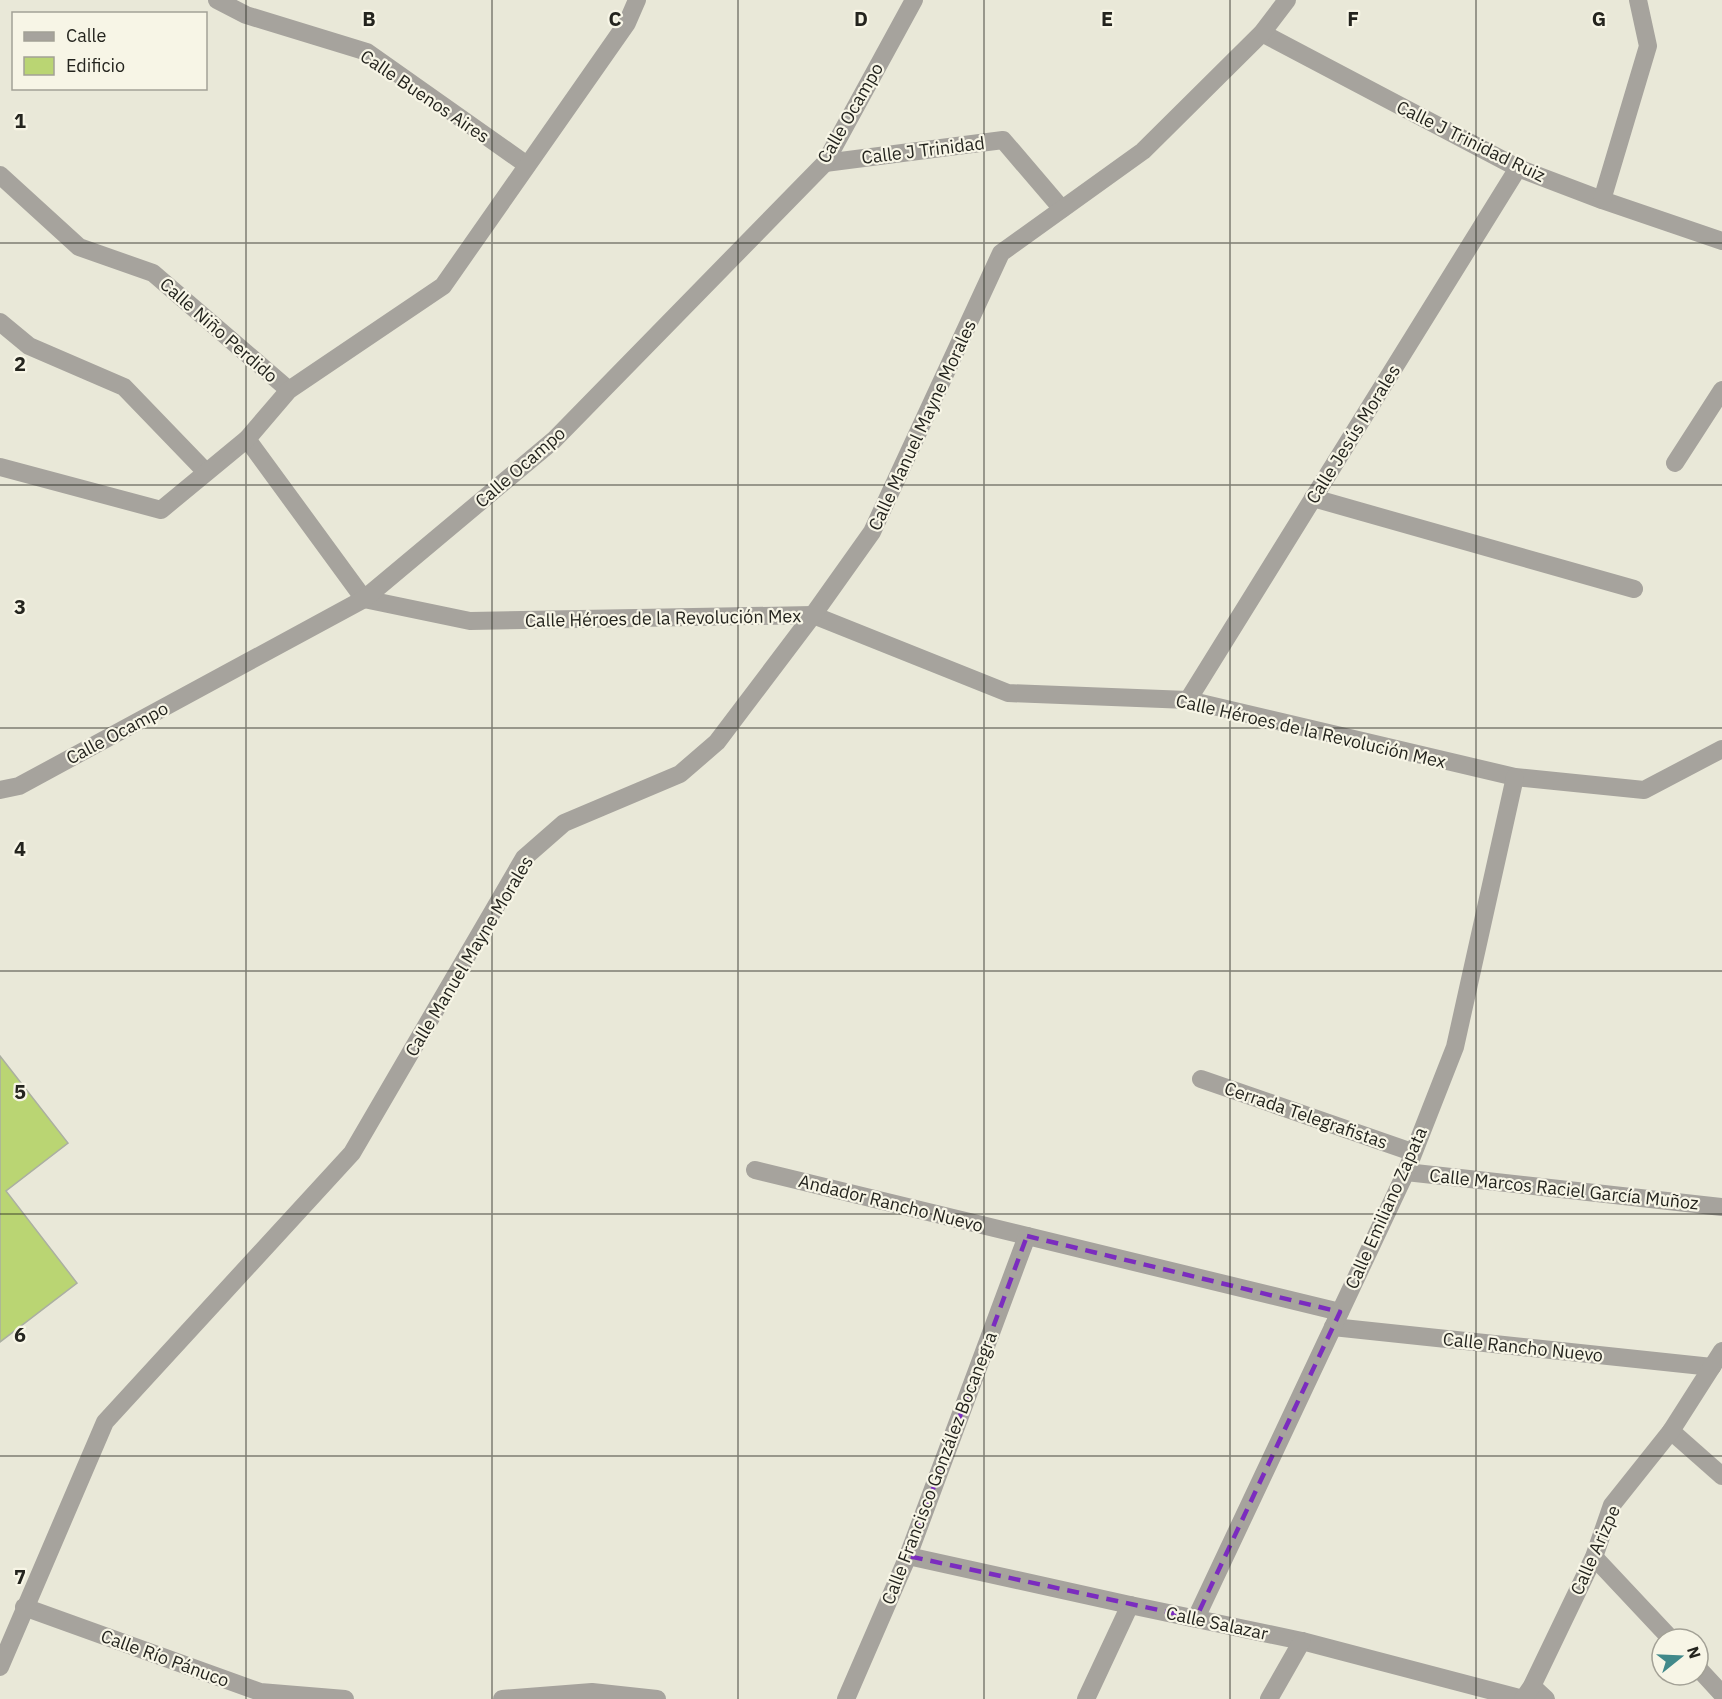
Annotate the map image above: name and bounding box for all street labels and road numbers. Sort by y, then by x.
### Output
street label: Calle Buenos Aires [356,44,494,148]
street label: Calle Ocampo [812,59,888,167]
street label: Calle J Trinidad Ruiz [1393,95,1549,187]
street label: Calle J Trinidad [860,131,986,169]
street label: Calle Niño Perdido [155,273,283,387]
street label: Calle Manuel Mayne Morales [863,316,981,534]
street label: Calle Jesús Morales [1301,360,1405,508]
street label: Calle Ocampo [470,421,570,513]
street label: Calle Héroes de la Revolución Mex [525,604,801,632]
street label: Calle Héroes de la Revolución Mex [1174,689,1448,773]
street label: Calle Ocampo [62,696,172,770]
street label: Calle Manuel Mayne Morales [400,851,538,1061]
street label: Cerrada Telegrafistas [1221,1076,1391,1154]
street label: Calle Emiliano Zapata [1340,1123,1432,1293]
street label: Calle Marcos Raciel García Muñoz [1428,1163,1700,1215]
street label: Andador Rancho Nuevo [796,1169,986,1237]
street label: Calle Rancho Nuevo [1442,1327,1604,1367]
street label: Calle Francisco González Bocanegra [876,1328,1002,1608]
street label: Calle Arizpe [1565,1501,1625,1599]
street label: Calle Salazar [1164,1601,1271,1645]
street label: Calle Río Pánuco [98,1624,232,1692]

